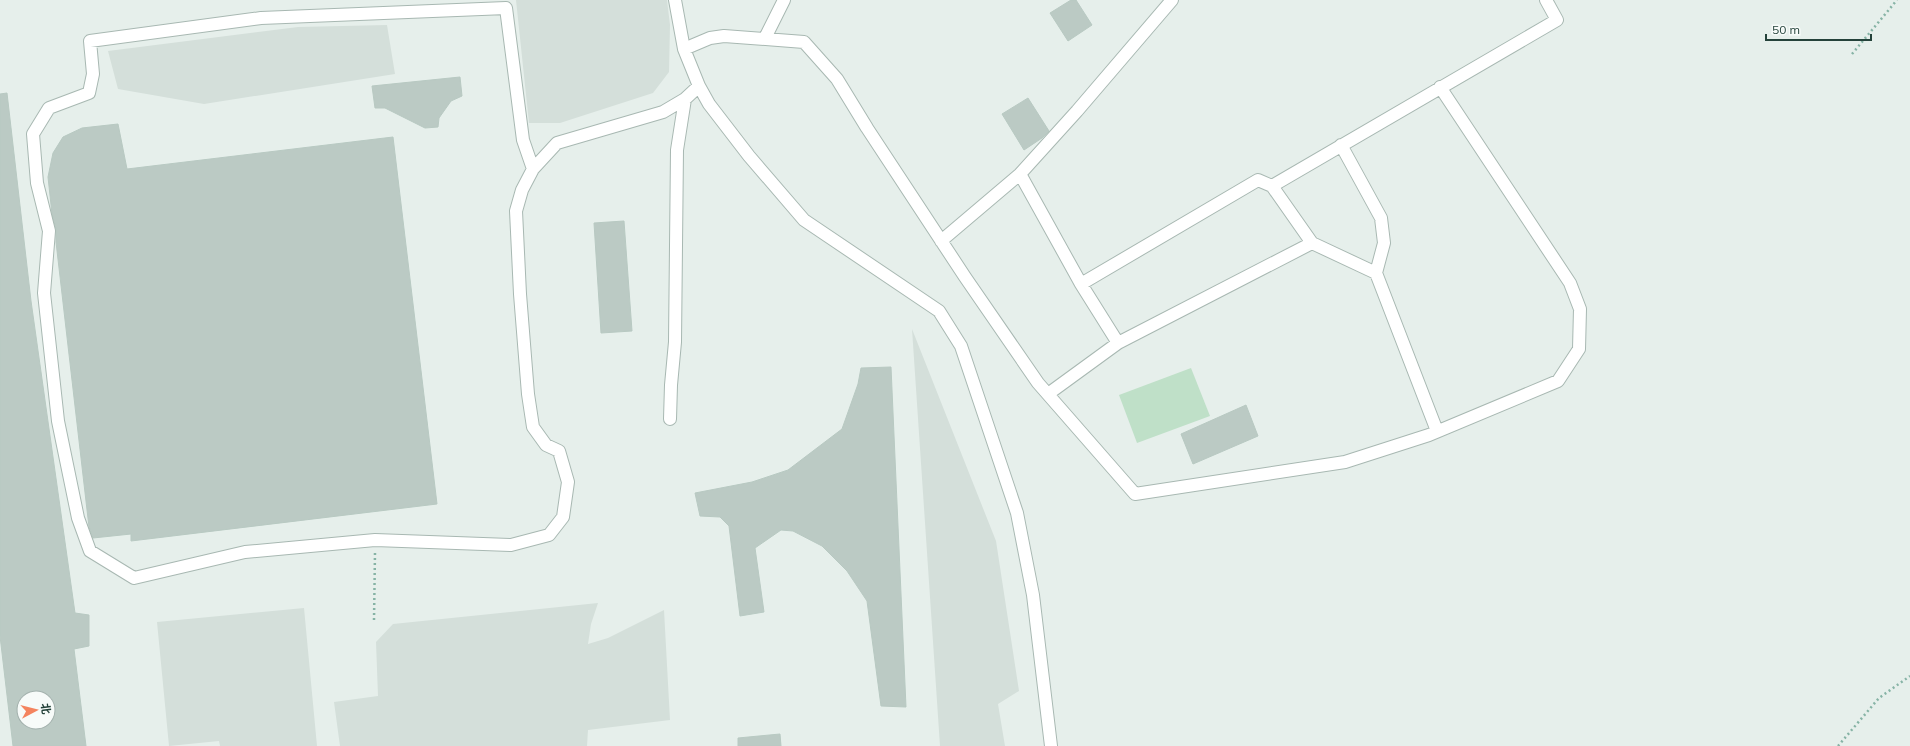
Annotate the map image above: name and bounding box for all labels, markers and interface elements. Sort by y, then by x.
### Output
scale bar [1766,16,1871,42]
text: 50 m [1772,22,1800,37]
north arrow [16,690,56,730]
text: 北 [38,702,54,715]

